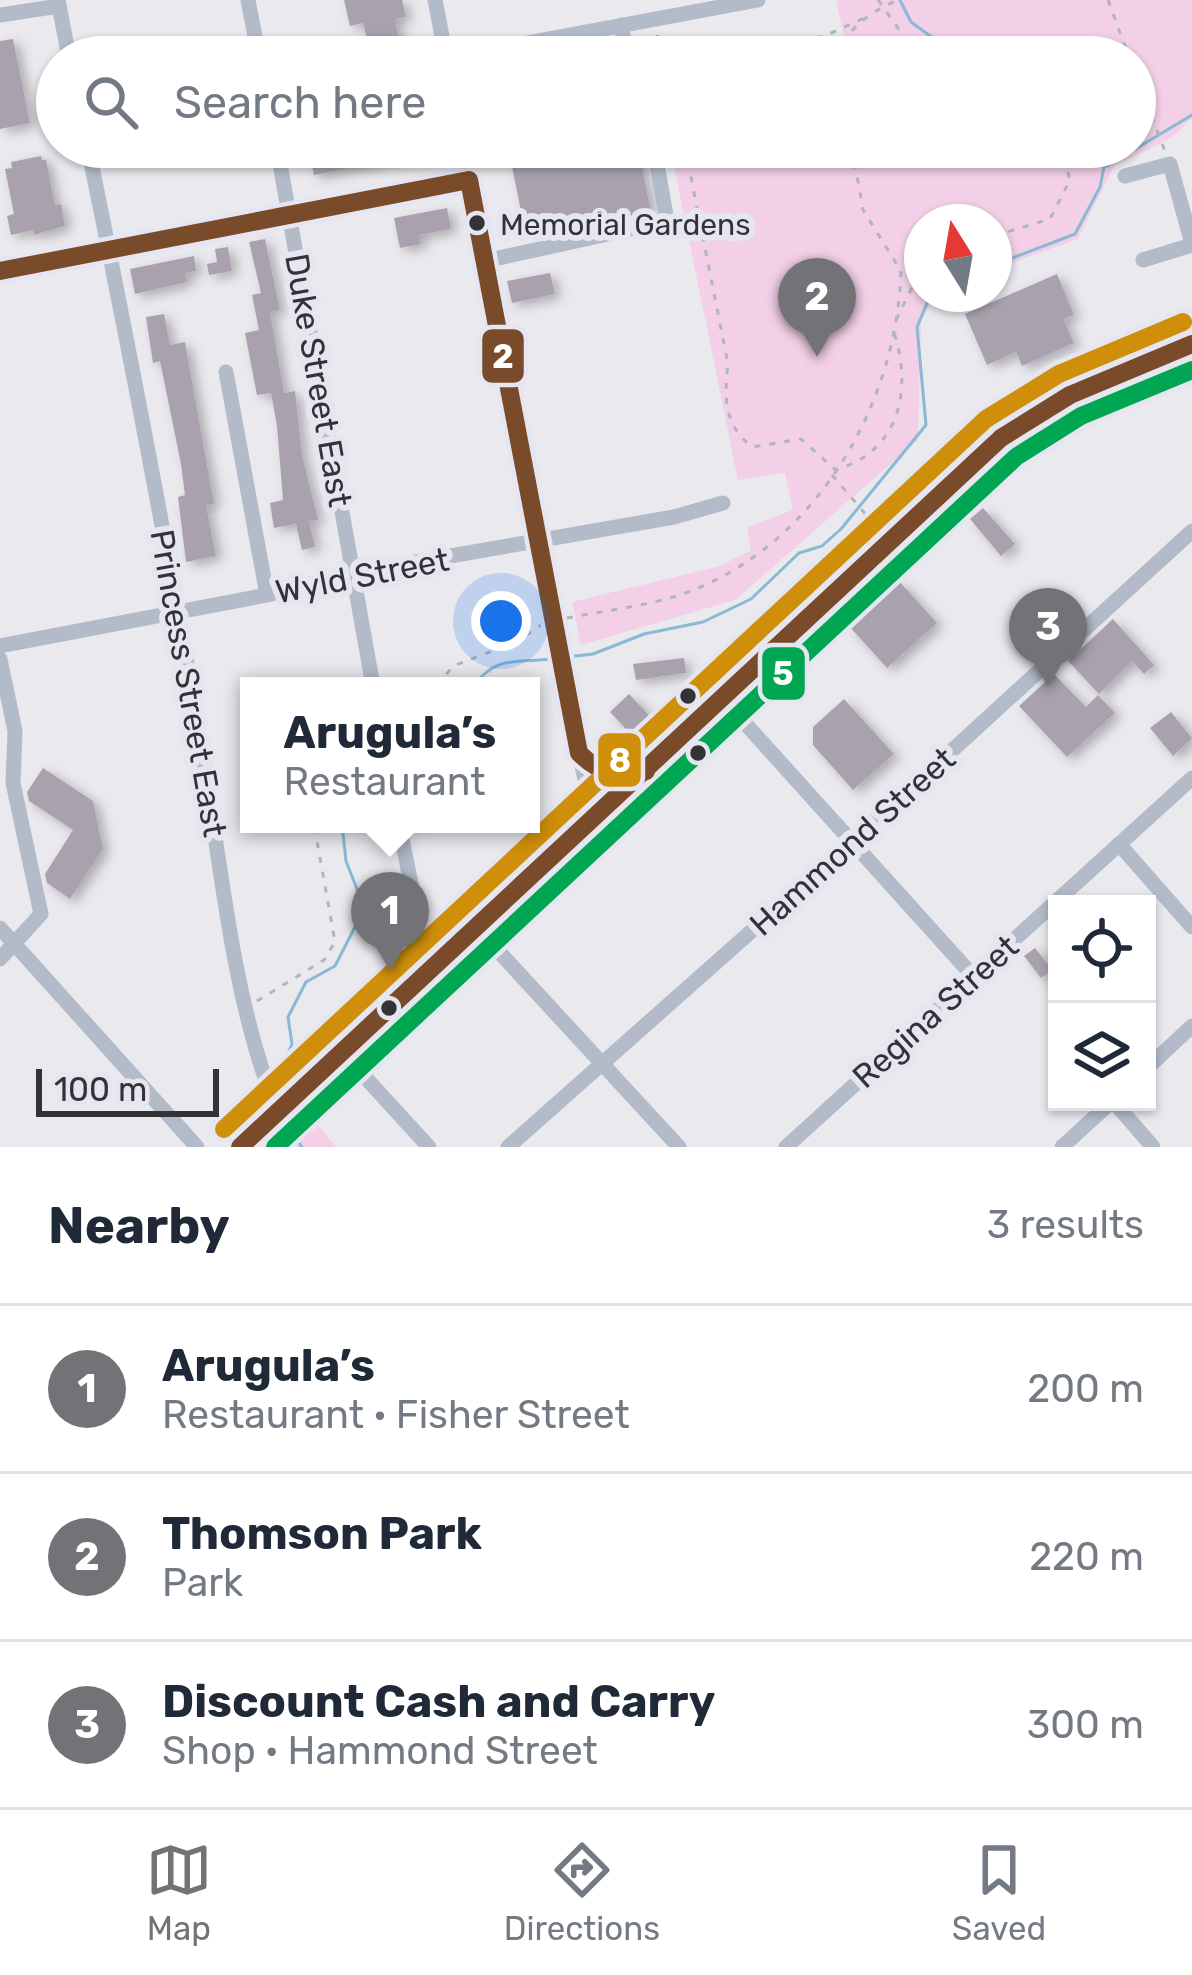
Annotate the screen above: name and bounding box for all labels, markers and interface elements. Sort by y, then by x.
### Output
search box [36,36,1156,168]
icon: search [78,69,144,135]
text: Search here [174,76,426,129]
north arrow [904,204,1012,312]
place label: Memorial Gardens [500,207,751,243]
marker: Memorial Gardens [466,212,488,234]
street label: Duke Street East [277,250,360,510]
pin: 2 [778,258,856,357]
line badge: 2 [480,327,526,385]
text: 2 [492,337,514,376]
street label: Princess Street East [142,526,235,840]
street label: Wyld Street [272,540,452,611]
pin: 3 [1009,588,1087,687]
your location [471,591,531,651]
line badge: 5 [760,645,807,702]
text: 5 [772,654,794,693]
popup [240,677,540,833]
unlabelled marker [677,685,699,707]
text: Arugula’s [284,706,496,759]
line badge: 8 [596,731,643,789]
street label: Hammond Street [742,739,963,944]
text: 8 [609,741,631,780]
unlabelled marker [687,742,709,764]
text: Restaurant [284,759,485,805]
pin: 1 [351,872,429,971]
map controls [1048,895,1156,1111]
button: locate [1048,895,1156,1003]
street label: Regina Street [845,927,1026,1096]
unlabelled marker [378,997,400,1019]
button: layers [1048,1003,1156,1111]
scale bar [36,1063,219,1116]
text: 100 m [54,1070,147,1109]
text: Nearby [48,1195,230,1256]
text: 3 results [987,1202,1144,1248]
text: Arugula’s [162,1339,375,1392]
text: 1 [77,1366,97,1412]
text: 200 m [1027,1366,1144,1412]
text: Restaurant · Fisher Street [162,1392,630,1438]
text: Thomson Park [162,1507,482,1560]
text: 2 [74,1534,100,1580]
text: 220 m [1029,1534,1144,1580]
text: Park [162,1560,243,1606]
text: Discount Cash and Carry [162,1675,715,1728]
text: 3 [74,1702,100,1748]
text: 300 m [1027,1702,1144,1748]
text: Shop · Hammond Street [162,1728,598,1774]
tab: Map [146,1837,212,1948]
tab: Directions [504,1837,660,1948]
tab: Saved [952,1837,1046,1948]

